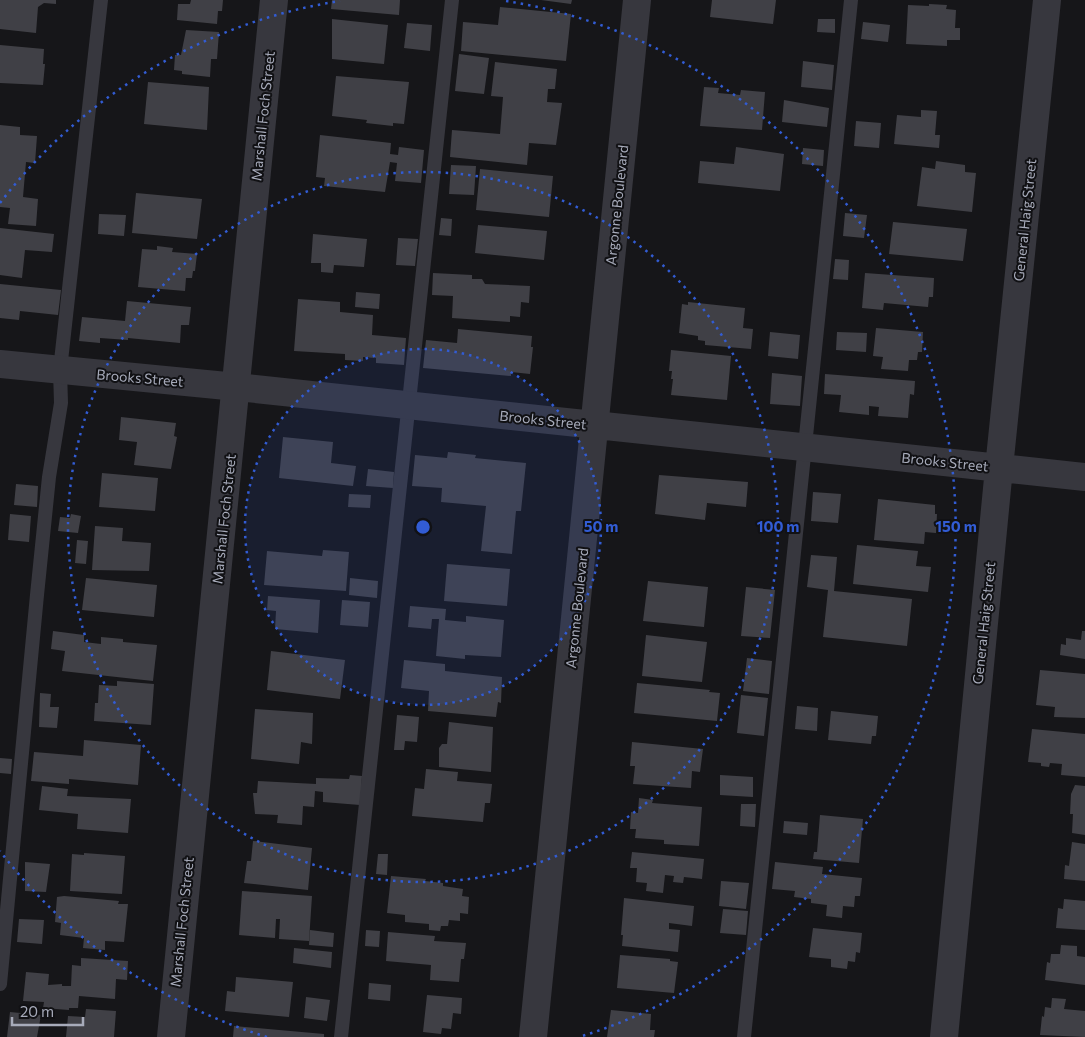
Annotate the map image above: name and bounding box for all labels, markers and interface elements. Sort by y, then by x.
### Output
street label: Marshall Foch Street [247,50,278,182]
street label: Argonne Boulevard [602,144,631,266]
street label: General Haig Street [1010,157,1039,282]
street label: Brooks Street [96,365,185,390]
street label: Brooks Street [499,406,588,433]
street label: Brooks Street [901,448,990,475]
street label: Marshall Foch Street [208,453,239,585]
text: 50 m [584,517,618,535]
text: 100 m [757,517,799,535]
text: 150 m [935,517,977,535]
centre of rings [414,518,432,536]
street label: Argonne Boulevard [562,547,591,669]
street label: General Haig Street [969,560,998,685]
street label: Marshall Foch Street [166,856,197,988]
scale bar [12,994,84,1026]
text: 20 m [20,1002,54,1020]

